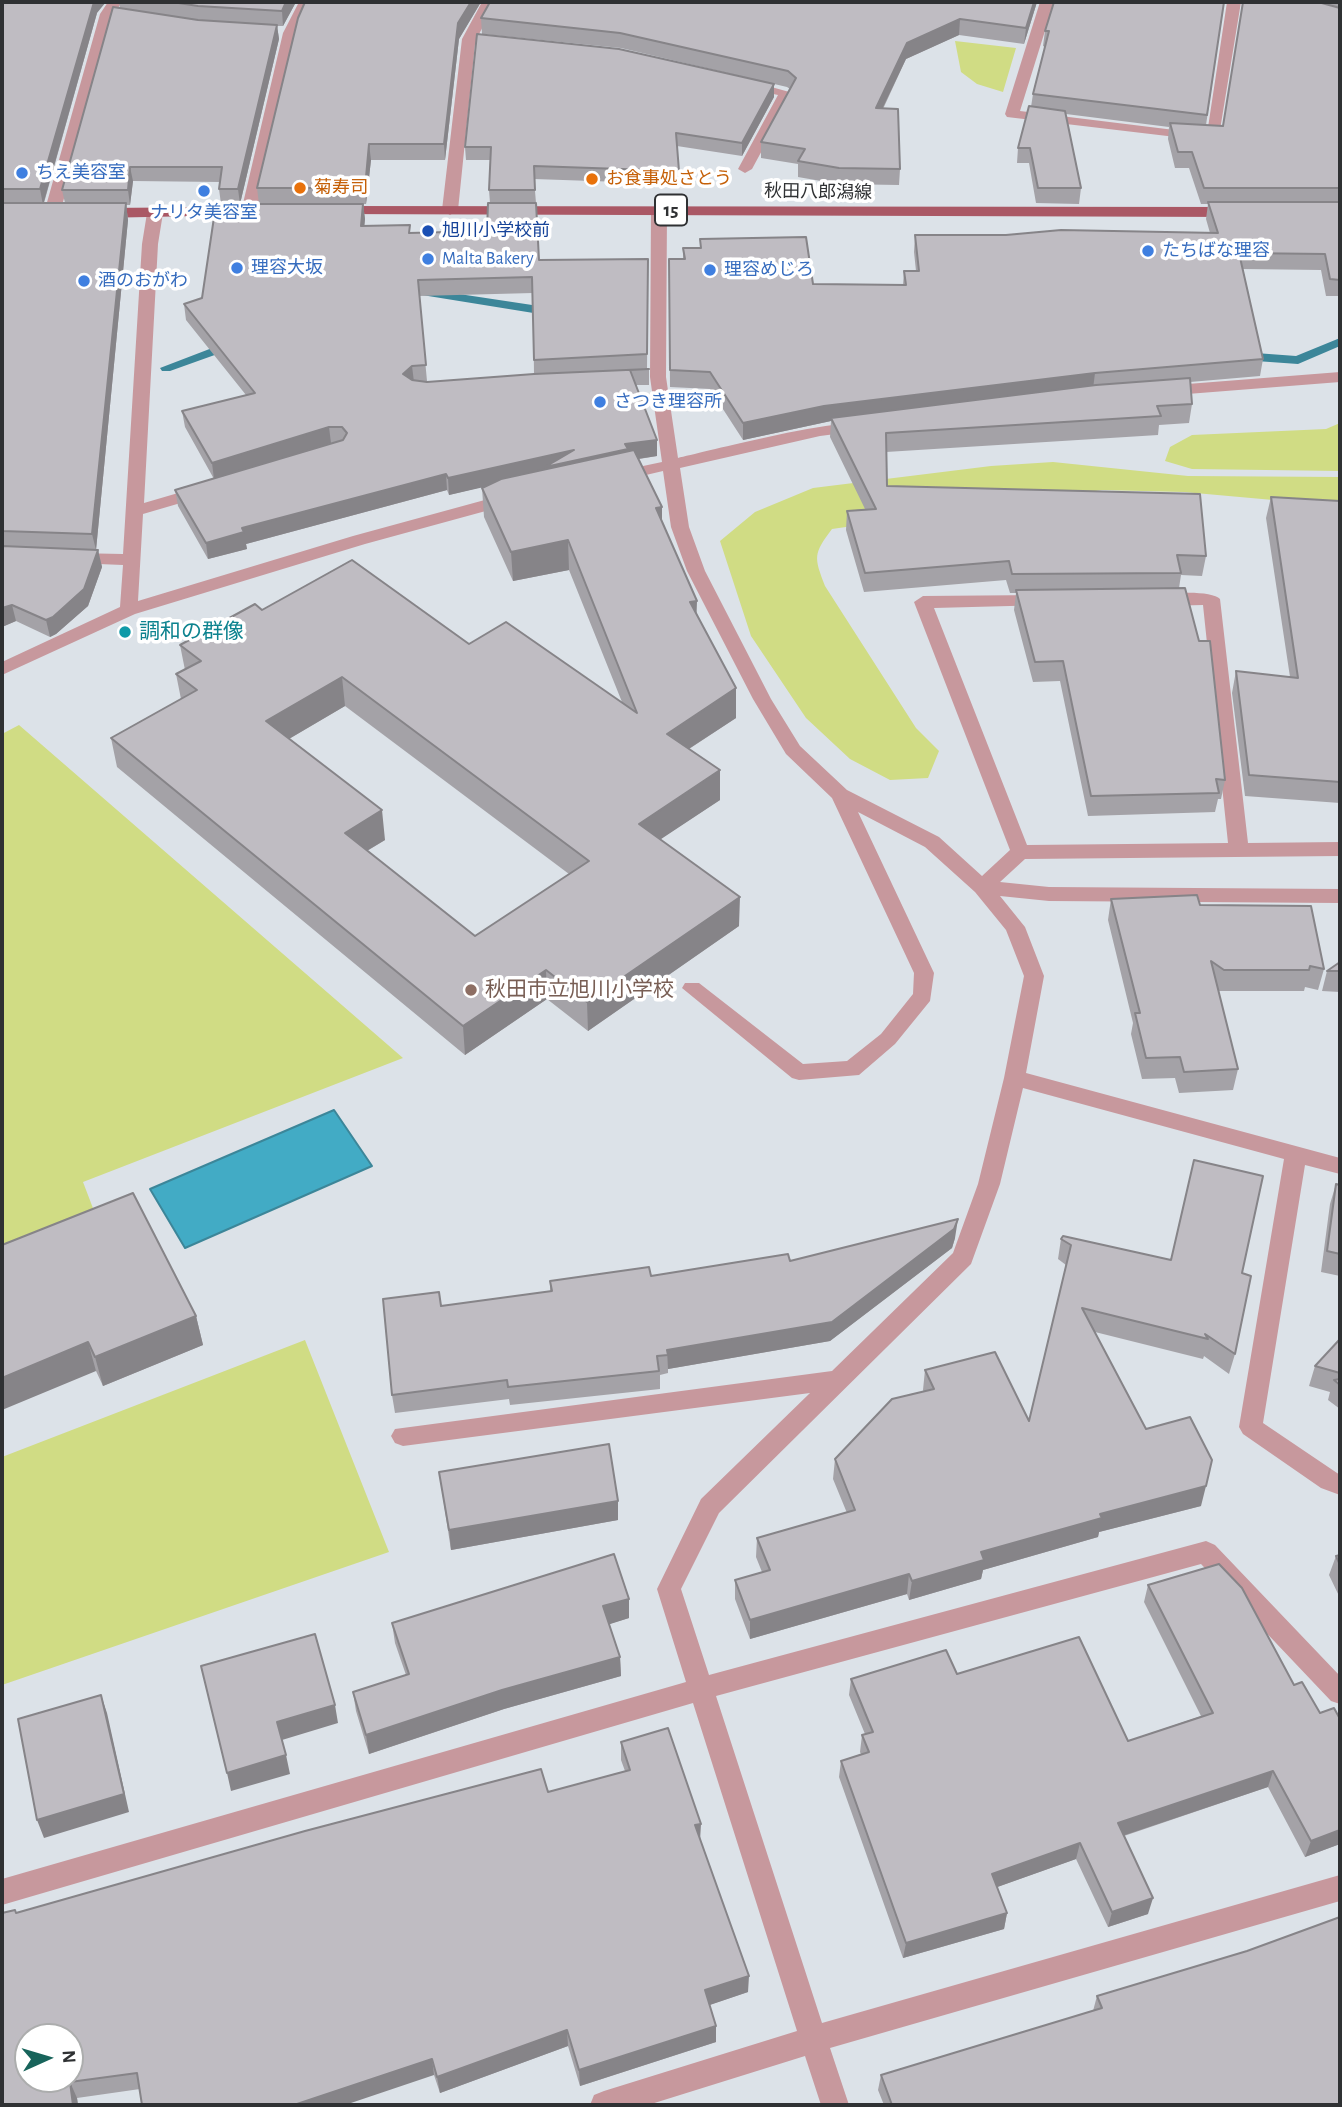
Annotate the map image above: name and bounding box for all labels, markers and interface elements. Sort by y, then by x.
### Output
place label: ちえ美容室 [36,162,126,184]
marker: ちえ美容室 [14,165,30,181]
place label: お食事処さとう [606,168,732,190]
marker: お食事処さとう [584,171,600,187]
place label: 菊寿司 [314,177,368,199]
marker: 菊寿司 [292,180,308,196]
street label: 秋田八郎潟線 [764,180,872,204]
marker: ナリタ美容室 [196,183,212,199]
road number: 15 [655,194,687,226]
place label: ナリタ美容室 [150,202,258,224]
place label: 旭川小学校前 [442,220,550,242]
marker: 旭川小学校前 [420,223,436,239]
place label: たちばな理容 [1162,240,1270,262]
marker: たちばな理容 [1140,243,1156,259]
place label: Malta Bakery [442,248,534,270]
marker: Malta Bakery [420,251,436,267]
place label: 理容大坂 [251,257,323,279]
place label: 理容めじろ [724,259,814,281]
marker: 理容大坂 [229,260,245,276]
marker: 理容めじろ [702,262,718,278]
place label: 酒のおがわ [98,270,188,292]
marker: 酒のおがわ [76,273,92,289]
place label: さつき理容所 [614,391,722,413]
marker: さつき理容所 [592,394,608,410]
place label: 調和の群像 [139,619,244,645]
marker: 調和の群像 [117,624,133,640]
place label: 秋田市立旭川小学校 [485,977,674,1003]
marker: 秋田市立旭川小学校 [463,982,479,998]
north arrow [14,2023,84,2093]
text: N [59,2049,78,2064]

